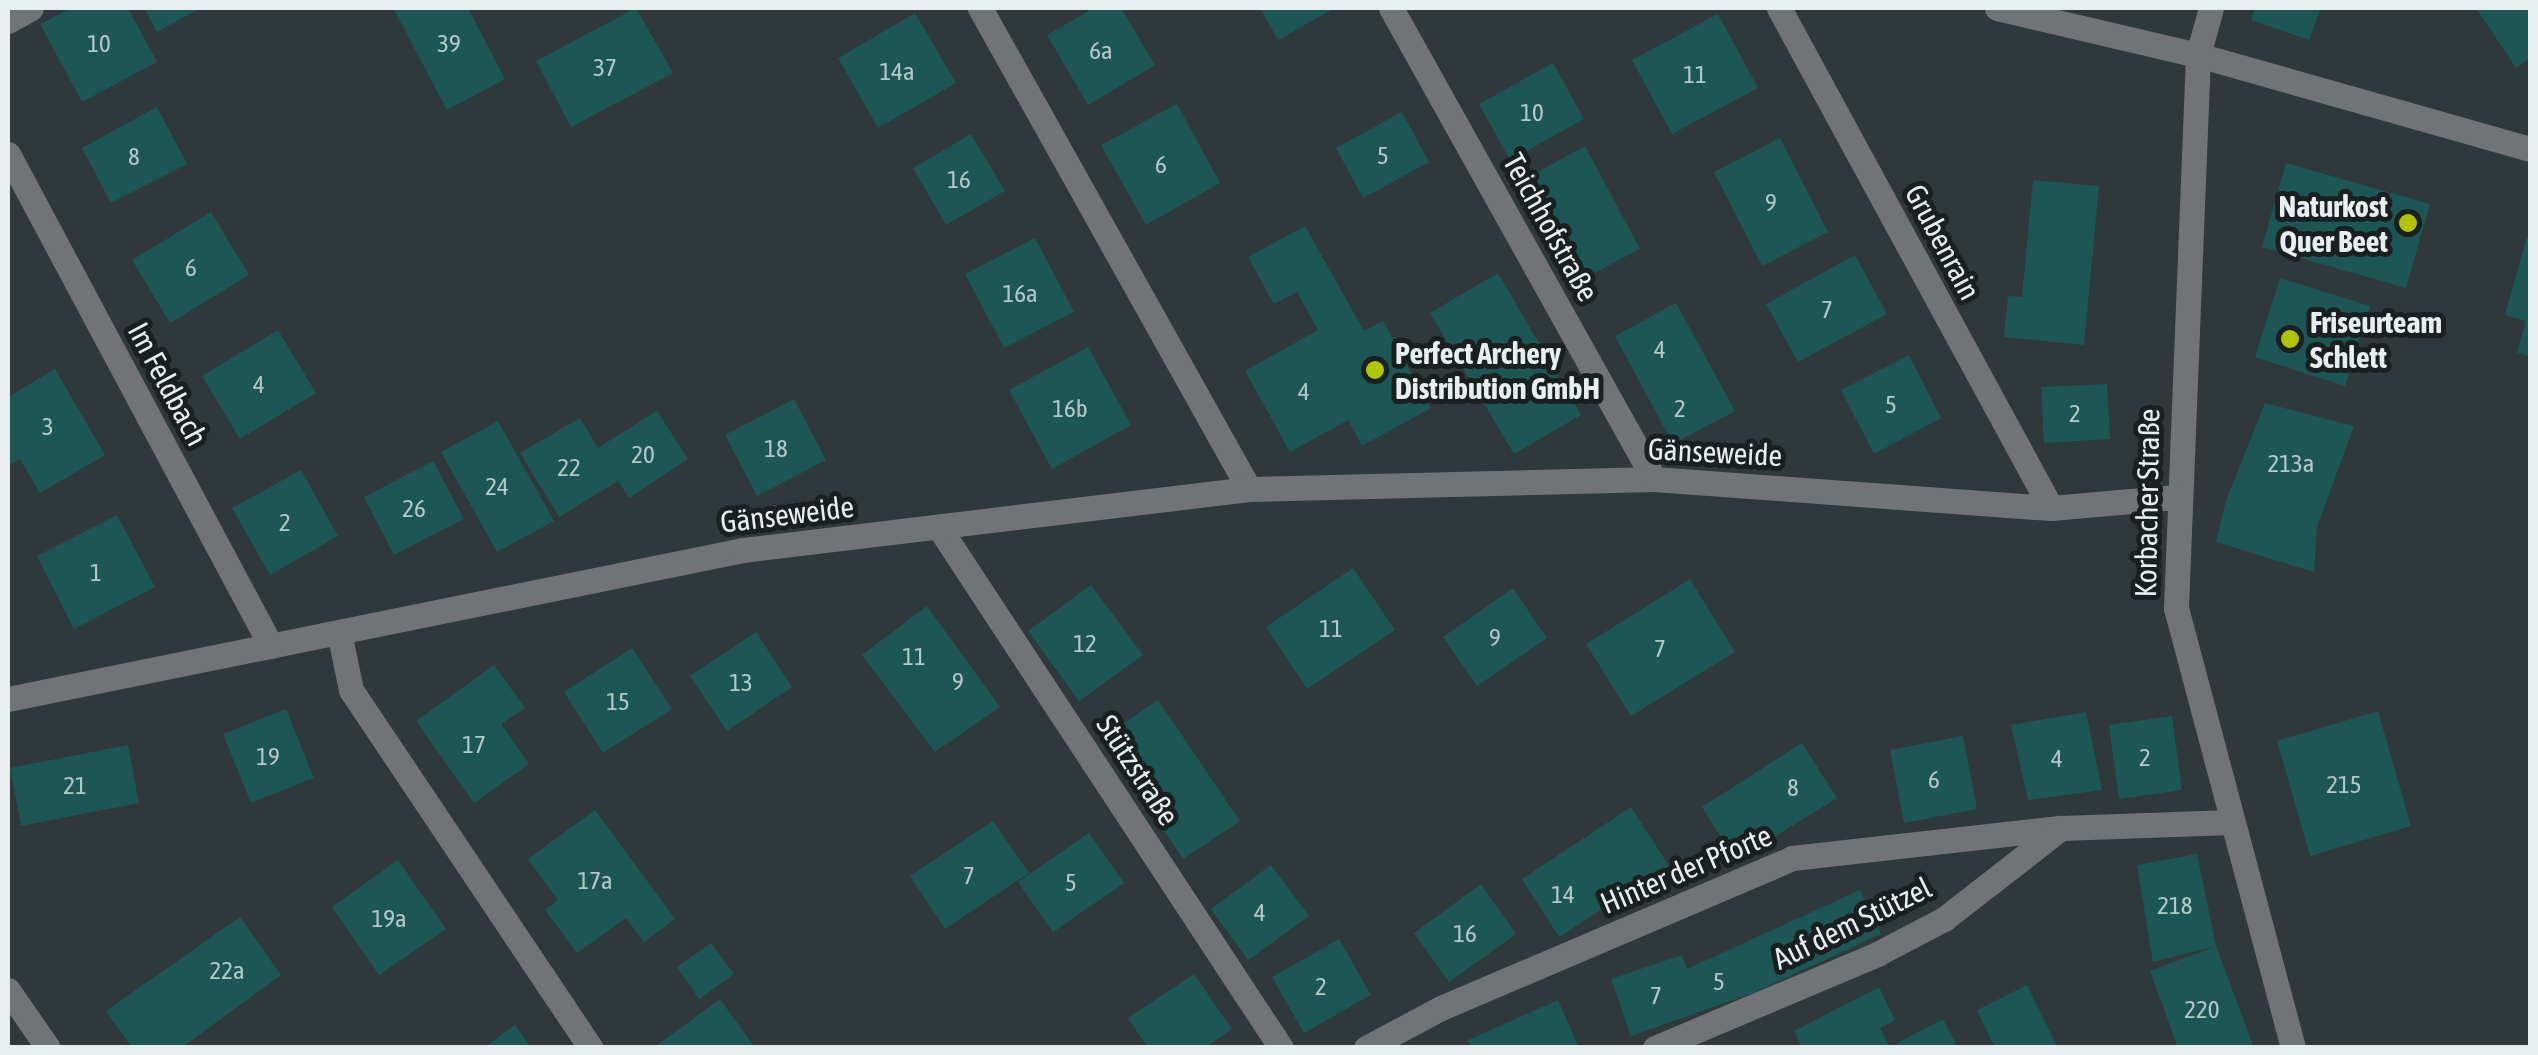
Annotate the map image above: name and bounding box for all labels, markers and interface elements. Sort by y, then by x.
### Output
house number: 10 [87,28,111,58]
house number: 39 [437,28,461,58]
house number: 6a [1089,35,1113,65]
house number: 37 [593,52,617,82]
house number: 14a [879,56,915,86]
house number: 11 [1683,59,1707,89]
house number: 10 [1520,97,1544,127]
house number: 5 [1377,140,1389,170]
house number: 8 [128,141,140,171]
street label: Teichhofstraße [1496,147,1606,307]
house number: 6 [1155,149,1167,179]
house number: 16 [947,164,971,194]
street label: Grubenrain [1898,178,1988,306]
house number: 9 [1765,187,1777,217]
place label: Naturkost Quer Beet [2278,188,2388,258]
marker: Naturkost Quer Beet [2397,212,2419,234]
house number: 6 [185,252,197,282]
house number: 16a [1002,278,1038,308]
house number: 7 [1821,294,1833,324]
place label: Friseurteam Schlett [2310,304,2442,374]
street label: Im Feldbach [121,316,215,452]
marker: Friseurteam Schlett [2279,328,2301,350]
house number: 4 [1654,334,1666,364]
place label: Perfect Archery Distribution GmbH [1395,335,1600,406]
marker: Perfect Archery Distribution GmbH [1364,359,1386,381]
house number: 4 [253,369,265,399]
house number: 4 [1298,376,1310,406]
house number: 5 [1885,389,1897,419]
house number: 16b [1052,393,1088,423]
house number: 2 [1674,393,1686,423]
house number: 2 [2069,398,2081,428]
street label: Korbacher Straße [2127,408,2167,598]
house number: 3 [42,411,54,441]
street label: Gänseweide [1647,431,1783,473]
house number: 18 [764,433,788,463]
house number: 20 [631,439,655,469]
house number: 213a [2268,448,2314,478]
house number: 22 [557,452,581,482]
house number: 24 [485,471,509,501]
street label: Gänseweide [718,488,856,540]
house number: 26 [402,493,426,523]
house number: 2 [279,507,291,537]
house number: 1 [90,557,102,587]
house number: 11 [1319,613,1343,643]
house number: 9 [1489,622,1501,652]
house number: 12 [1073,628,1097,658]
house number: 7 [1654,633,1666,663]
house number: 11 [902,641,926,671]
house number: 9 [952,666,964,696]
house number: 13 [729,667,753,697]
house number: 15 [606,686,630,716]
street label: Stützstraße [1089,708,1187,832]
house number: 17 [462,729,486,759]
house number: 19 [256,741,280,771]
house number: 2 [2139,742,2151,772]
house number: 4 [2051,743,2063,773]
house number: 6 [1928,764,1940,794]
house number: 215 [2326,769,2362,799]
house number: 21 [63,770,87,800]
house number: 8 [1787,772,1799,802]
street label: Hinter der Pforte [1595,817,1777,921]
house number: 7 [963,860,975,890]
house number: 17a [577,865,613,895]
house number: 5 [1065,867,1077,897]
street label: Auf dem Stützel [1767,869,1937,977]
house number: 14 [1551,879,1575,909]
house number: 218 [2157,890,2193,920]
house number: 4 [1254,897,1266,927]
house number: 19a [371,903,407,933]
house number: 16 [1453,918,1477,948]
house number: 22a [209,955,245,985]
house number: 5 [1713,966,1725,996]
house number: 2 [1315,971,1327,1001]
house number: 7 [1650,980,1662,1010]
house number: 220 [2184,994,2220,1024]

